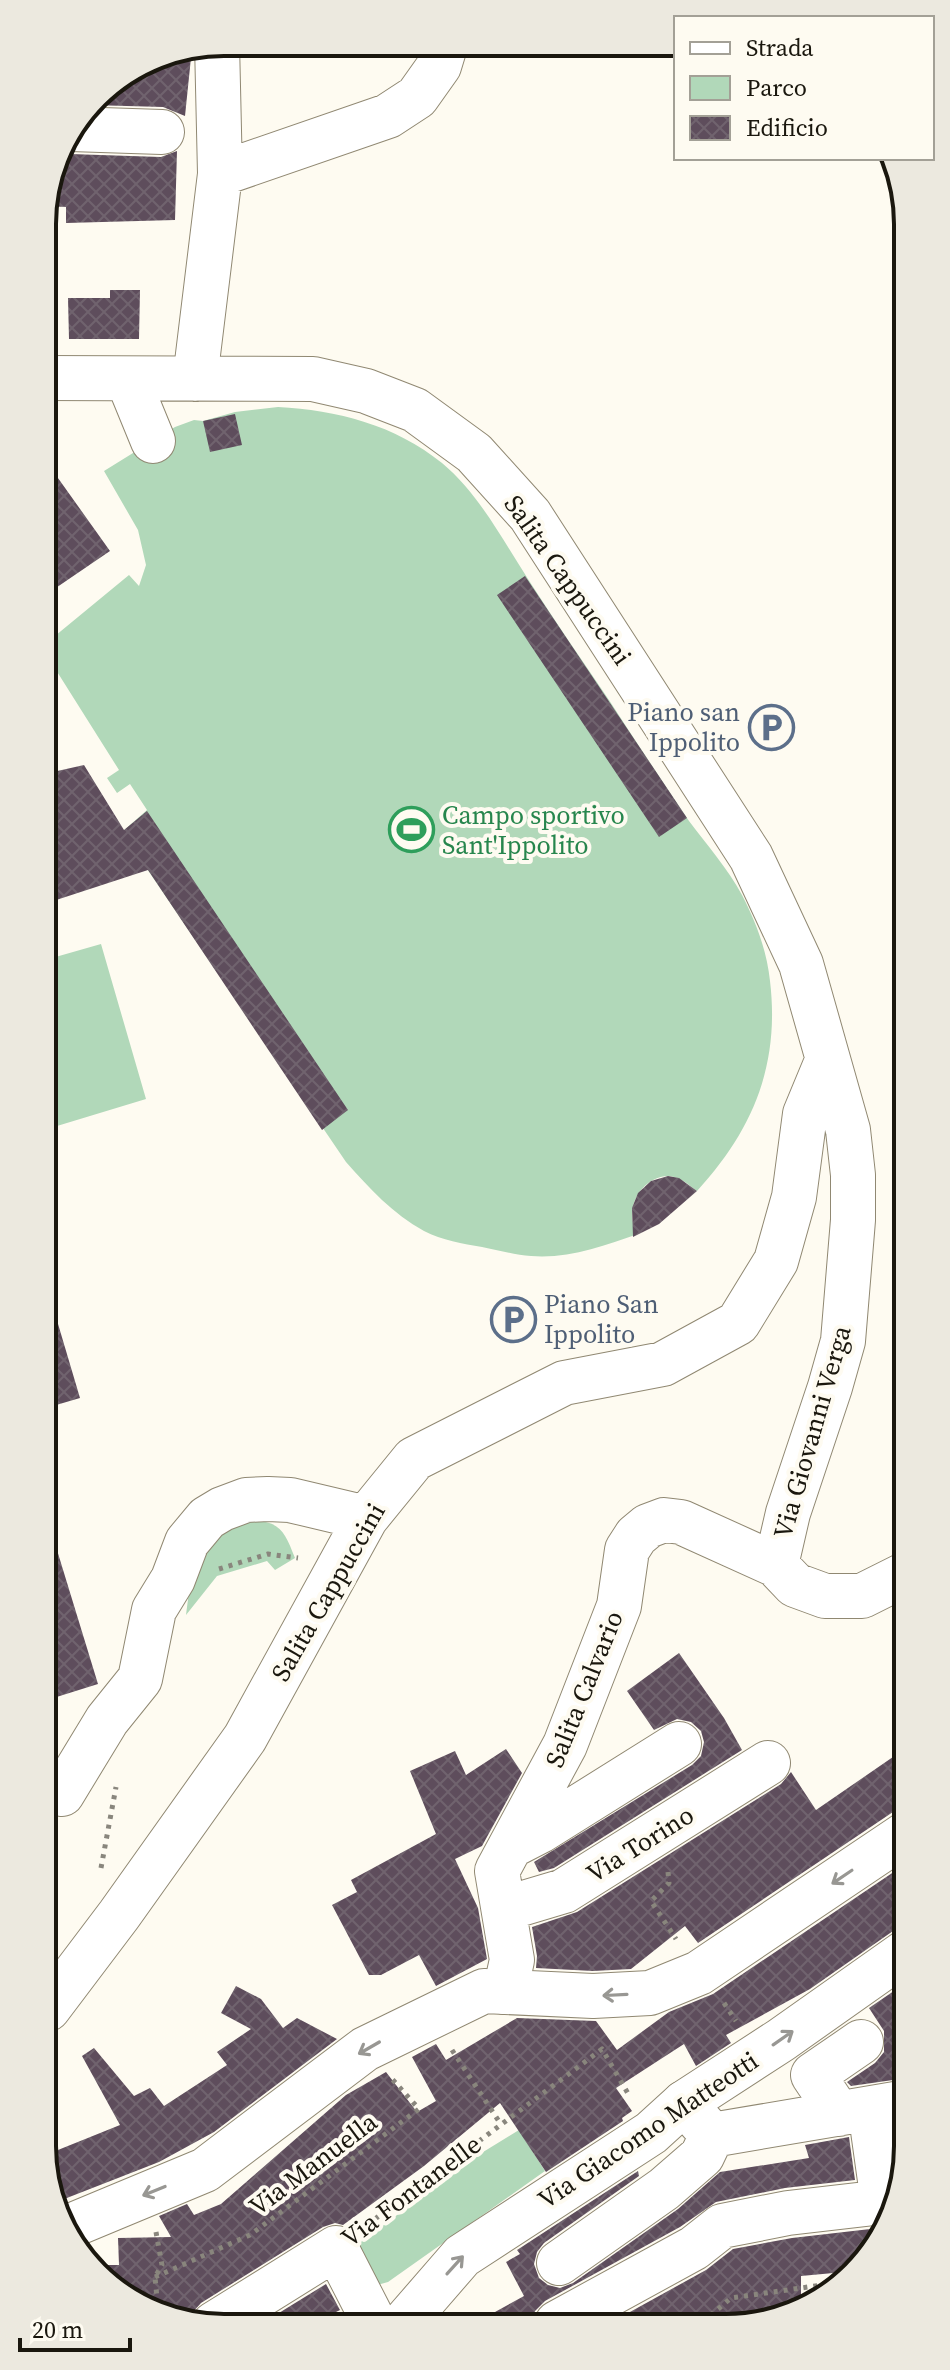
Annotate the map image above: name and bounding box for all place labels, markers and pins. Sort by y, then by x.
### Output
place label: Piano san Ippolito [627,694,740,760]
parking icon: Piano san Ippolito [747,703,795,751]
place label: Campo sportivo Sant'Ippolito [442,797,625,863]
sports icon: Campo sportivo Sant'Ippolito [387,806,435,854]
place label: Piano San Ippolito [544,1286,659,1352]
parking icon: Piano San Ippolito [489,1295,537,1343]

